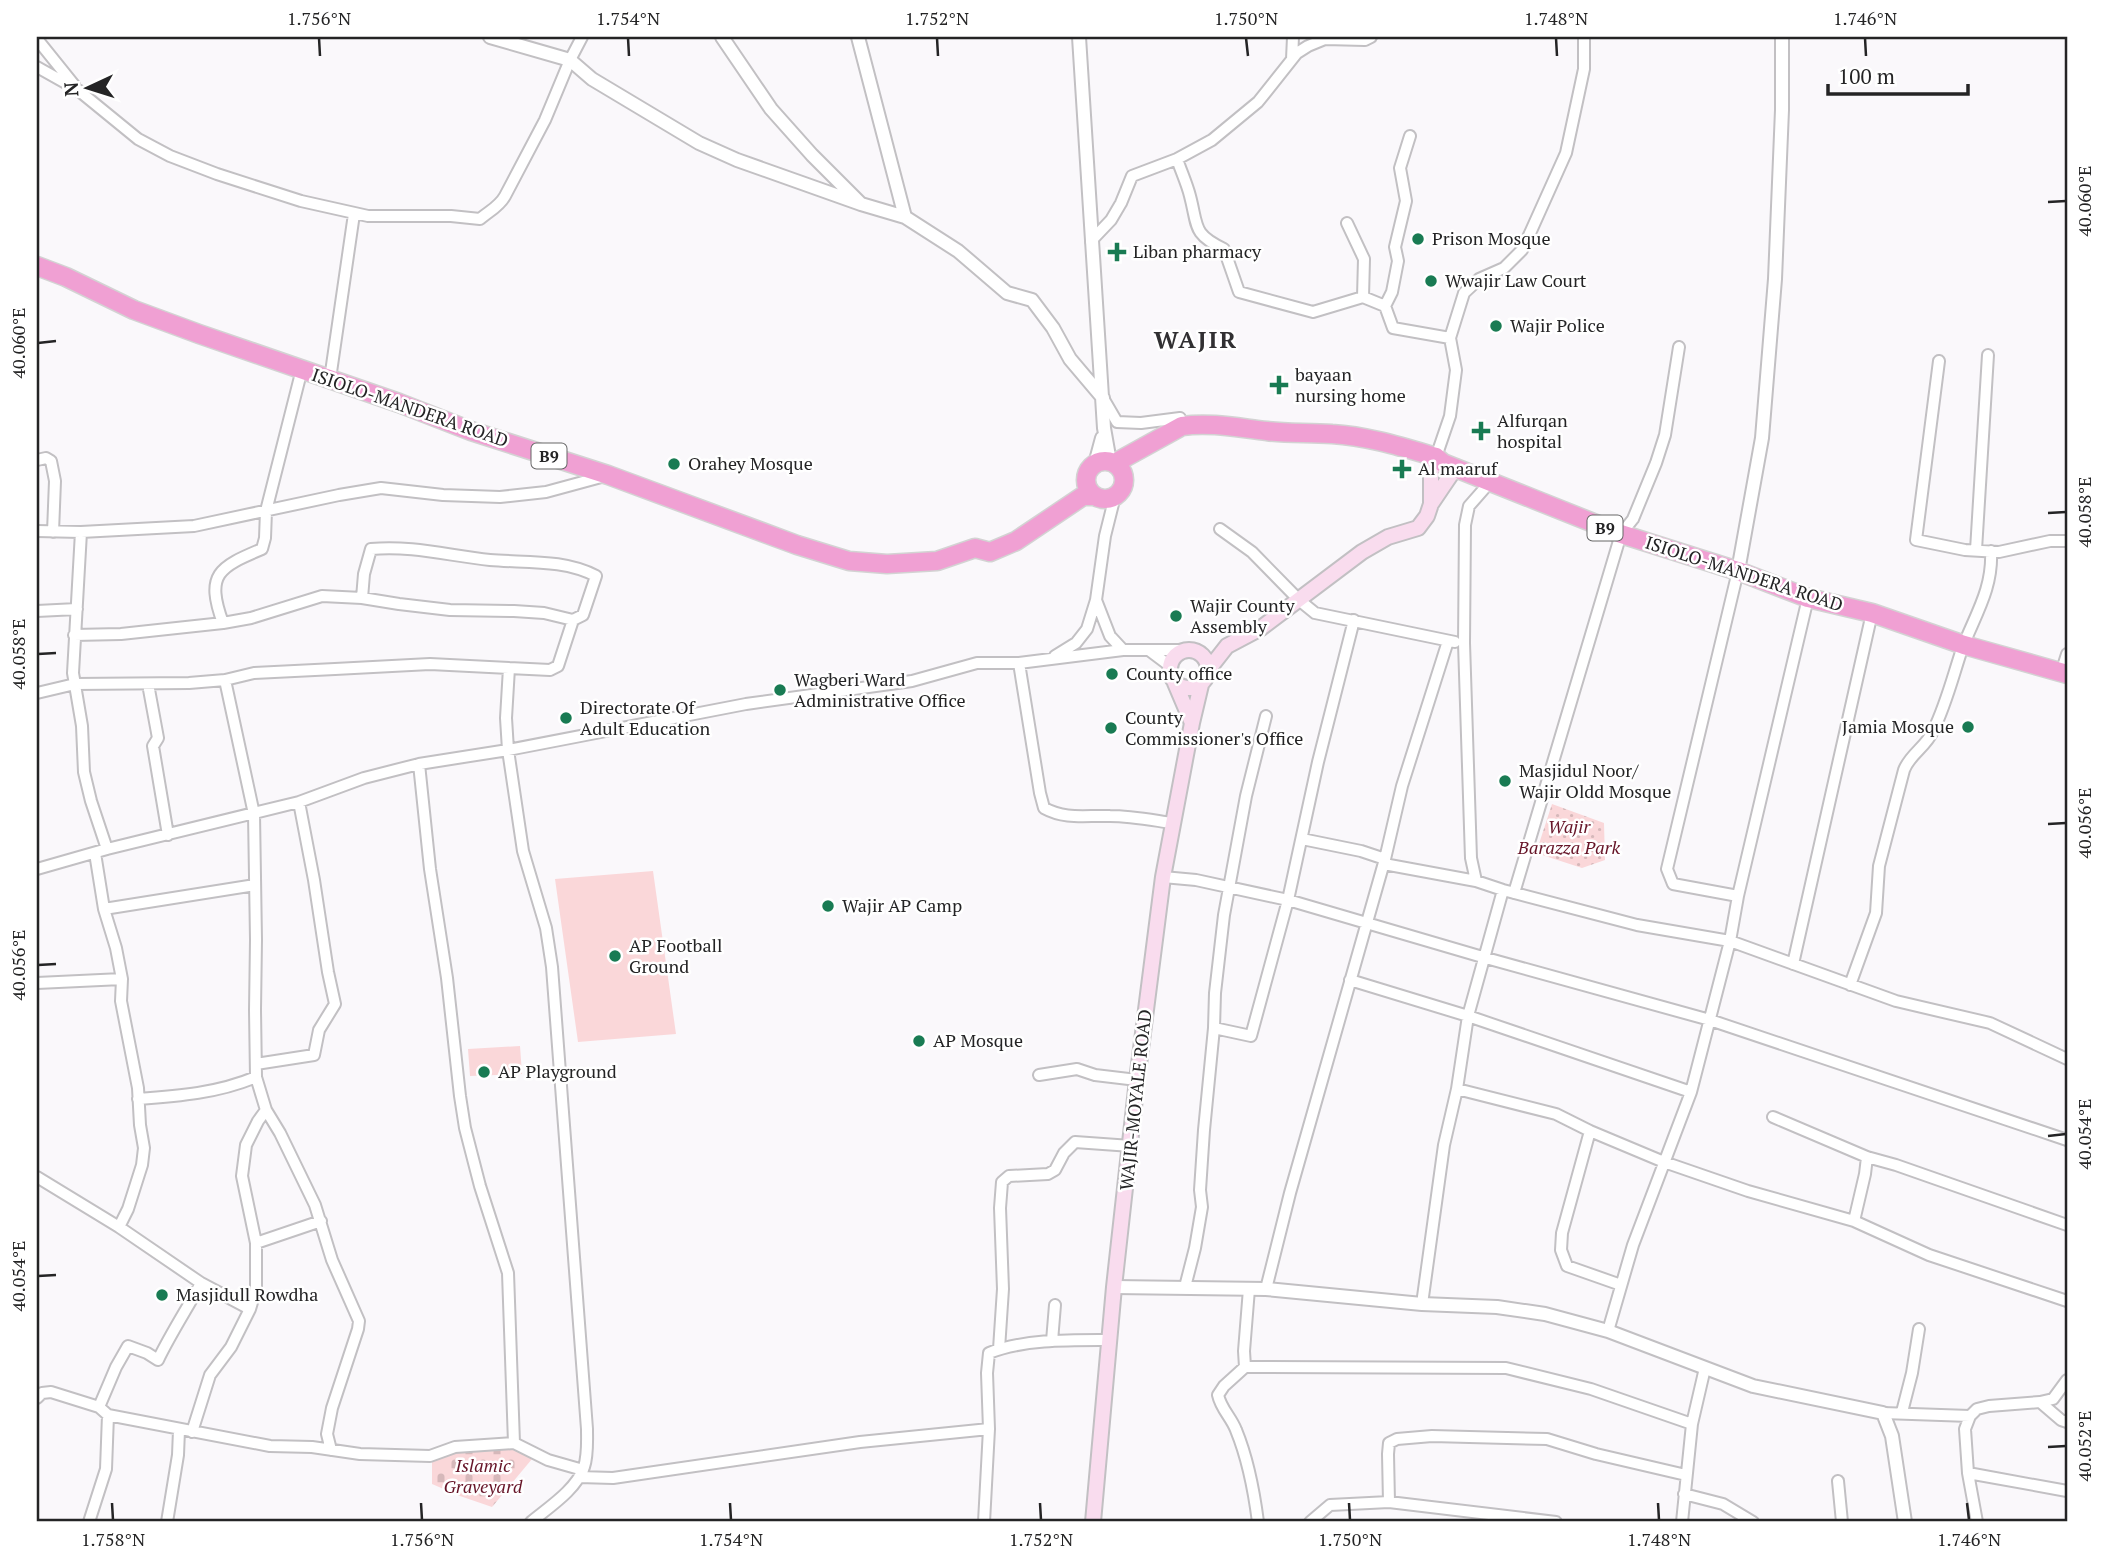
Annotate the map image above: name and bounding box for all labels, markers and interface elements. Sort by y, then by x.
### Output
text: 1.756°N [287,6,351,30]
text: 1.754°N [596,6,660,30]
text: 1.752°N [905,6,969,30]
text: 1.750°N [1214,6,1278,30]
text: 1.748°N [1524,6,1588,30]
text: 1.746°N [1833,6,1897,30]
north arrow [52,52,122,122]
scale bar [1828,52,1968,96]
text: 100 m [1838,62,1895,90]
text: N [58,81,84,97]
text: 40.060°E [2072,165,2096,237]
place label: Prison Mosque [1432,226,1550,250]
marker: Prison Mosque [1410,231,1426,247]
place label: Liban pharmacy [1133,239,1262,263]
marker: Liban pharmacy [1107,242,1127,262]
place label: Wwajir Law Court [1445,268,1587,292]
marker: Wwajir Law Court [1423,273,1439,289]
text: 40.060°E [6,307,30,379]
place label: Wajir Police [1510,313,1605,337]
marker: Wajir Police [1488,318,1504,334]
district label: WAJIR [1154,323,1238,355]
street label: ISIOLO-MANDERA ROAD [309,362,512,452]
place label: bayaan nursing home [1295,362,1406,407]
marker: bayaan nursing home [1269,375,1289,395]
place label: Alfurqan hospital [1497,408,1568,453]
marker: Alfurqan hospital [1471,421,1491,441]
road number: B9 [532,444,566,468]
place label: Orahey Mosque [688,451,813,475]
marker: Orahey Mosque [666,456,682,472]
place label: Al maaruf [1418,456,1499,480]
marker: Al maaruf [1392,459,1412,479]
text: 40.058°E [2072,476,2096,548]
road number: B9 [1588,516,1622,540]
street label: ISIOLO-MANDERA ROAD [1642,530,1846,616]
place label: Wajir County Assembly [1190,593,1295,638]
marker: Wajir County Assembly [1168,608,1184,624]
text: 40.058°E [6,618,30,690]
place label: County office [1126,661,1232,685]
marker: County office [1104,666,1120,682]
place label: Wagberi Ward Administrative Office [794,667,966,712]
marker: Wagberi Ward Administrative Office [772,682,788,698]
place label: Directorate Of Adult Education [580,695,710,740]
place label: County Commissioner's Office [1125,705,1303,750]
marker: Directorate Of Adult Education [558,710,574,726]
place label: Jamia Mosque [1842,714,1954,738]
marker: Jamia Mosque [1960,719,1976,735]
marker: County Commissioner's Office [1103,720,1119,736]
place label: Masjidul Noor/ Wajir Oldd Mosque [1519,758,1671,803]
marker: Masjidul Noor/ Wajir Oldd Mosque [1497,773,1513,789]
text: 40.056°E [2072,787,2096,859]
park label: Wajir Barazza Park [1517,814,1620,859]
place label: Wajir AP Camp [842,893,962,917]
marker: Wajir AP Camp [820,898,836,914]
text: 40.056°E [6,929,30,1001]
place label: AP Football Ground [629,933,722,978]
marker: AP Football Ground [607,948,623,964]
street label: WAJIR-MOYALE ROAD [1114,1008,1156,1192]
place label: AP Mosque [933,1028,1023,1052]
marker: AP Mosque [911,1033,927,1049]
place label: AP Playground [498,1059,617,1083]
marker: AP Playground [476,1064,492,1080]
text: 40.054°E [2072,1098,2096,1170]
text: 40.054°E [6,1240,30,1312]
place label: Masjidull Rowdha [176,1282,318,1306]
marker: Masjidull Rowdha [154,1287,170,1303]
text: 40.052°E [2072,1410,2096,1482]
park label: Islamic Graveyard [443,1453,523,1498]
text: 1.758°N [81,1527,145,1551]
text: 1.756°N [390,1527,454,1551]
text: 1.754°N [699,1527,763,1551]
text: 1.752°N [1009,1527,1073,1551]
text: 1.750°N [1318,1527,1382,1551]
text: 1.748°N [1627,1527,1691,1551]
text: 1.746°N [1937,1527,2001,1551]

